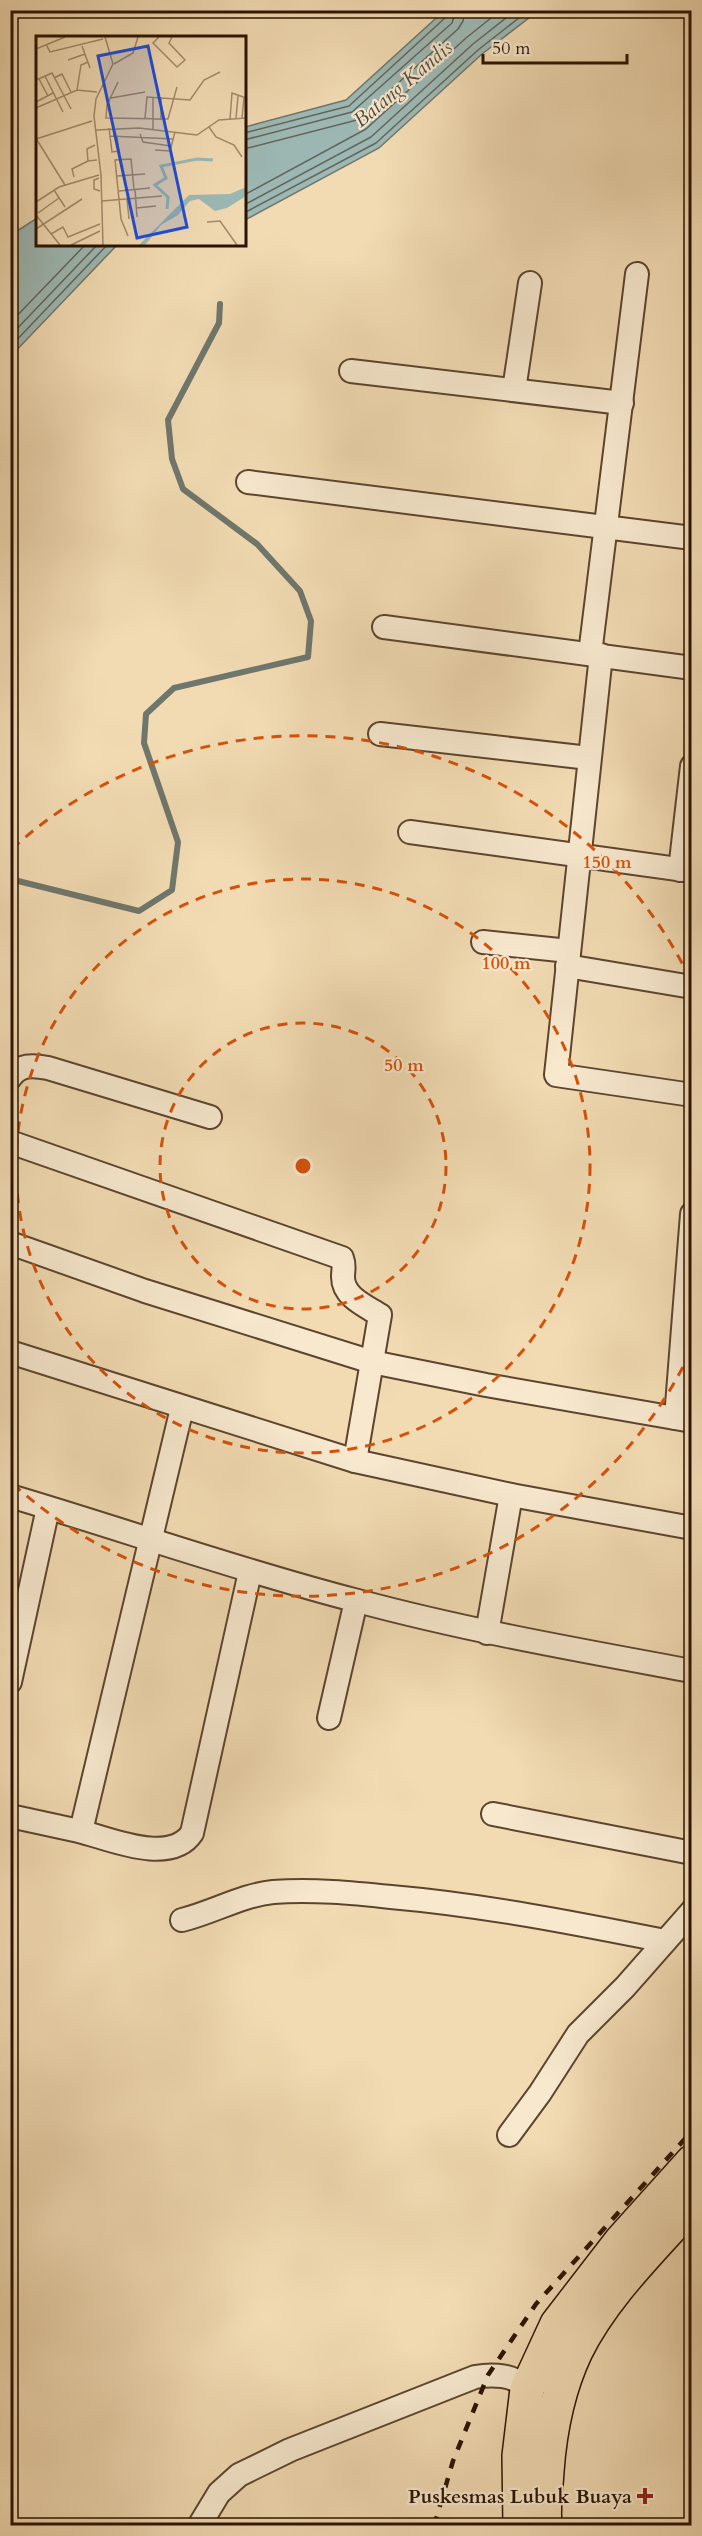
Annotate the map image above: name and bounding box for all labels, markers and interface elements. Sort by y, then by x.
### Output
scale bar [483,27,627,65]
water label: Batang Kandis [347,34,459,134]
inset map [36,36,246,246]
text: 50 m [492,36,531,61]
text: 150 m [582,850,632,875]
text: 100 m [481,951,531,976]
text: 50 m [384,1053,424,1078]
centre of rings [293,1156,313,1176]
place label: Puskesmas Lubuk Buaya [408,2483,632,2510]
marker: Puskesmas Lubuk Buaya [636,2487,654,2505]

